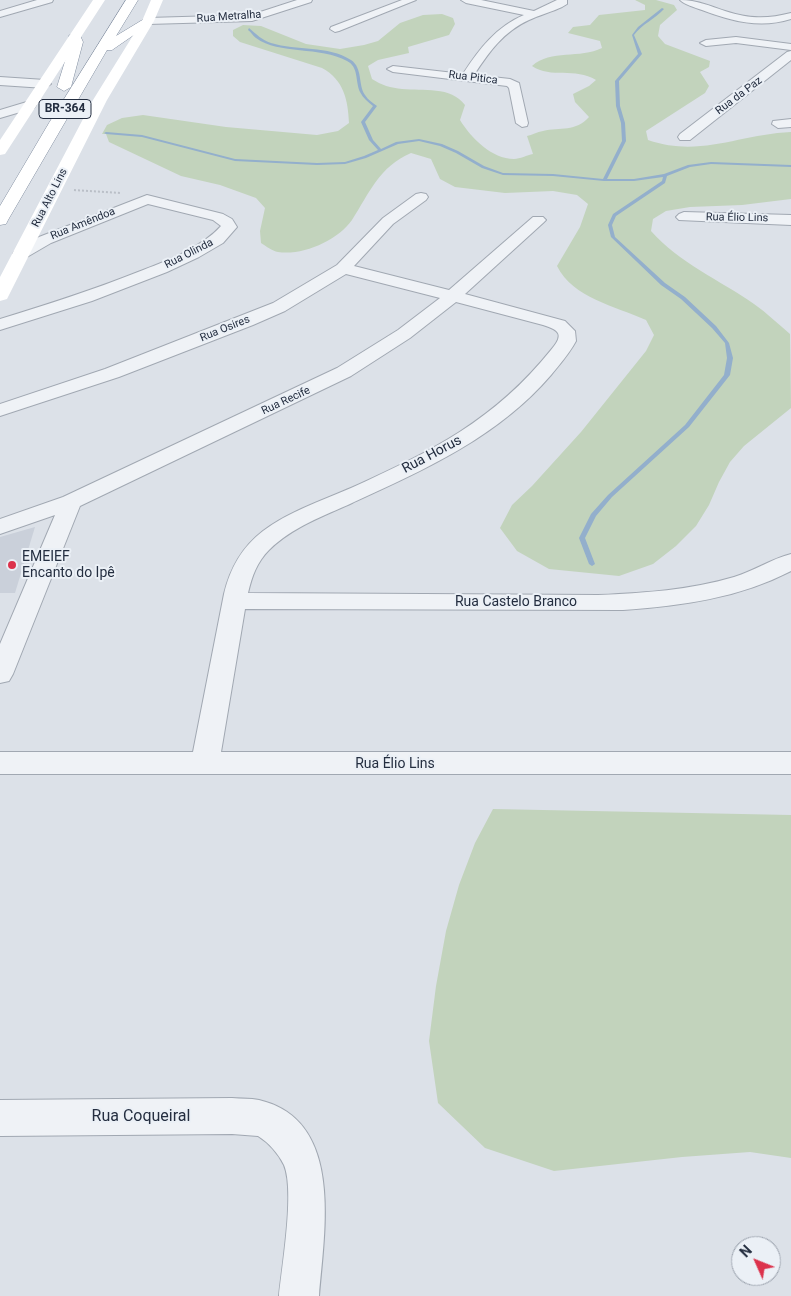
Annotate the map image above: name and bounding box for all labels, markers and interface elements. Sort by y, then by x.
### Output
street label: Rua Metralha [196,8,262,26]
street label: Rua Pitica [448,68,498,88]
street label: Rua da Paz [713,74,765,118]
road number: BR-364 [39,100,91,118]
street label: Rua Alto Lins [30,166,70,230]
street label: Rua Amêndoa [49,205,117,243]
street label: Rua Élio Lins [706,211,768,225]
street label: Rua Olinda [163,236,215,272]
street label: Rua Osires [198,313,252,345]
street label: Rua Recife [260,384,312,418]
street label: Rua Horus [399,432,465,478]
place label: EMEIEF Encanto do Ipê [22,549,115,582]
marker: EMEIEF Encanto do Ipê [6,559,18,571]
street label: Rua Castelo Branco [455,594,577,610]
street label: Rua Élio Lins [355,756,435,772]
street label: Rua Coqueiral [92,1107,190,1127]
north arrow [731,1236,781,1286]
text: N [737,1242,755,1260]

